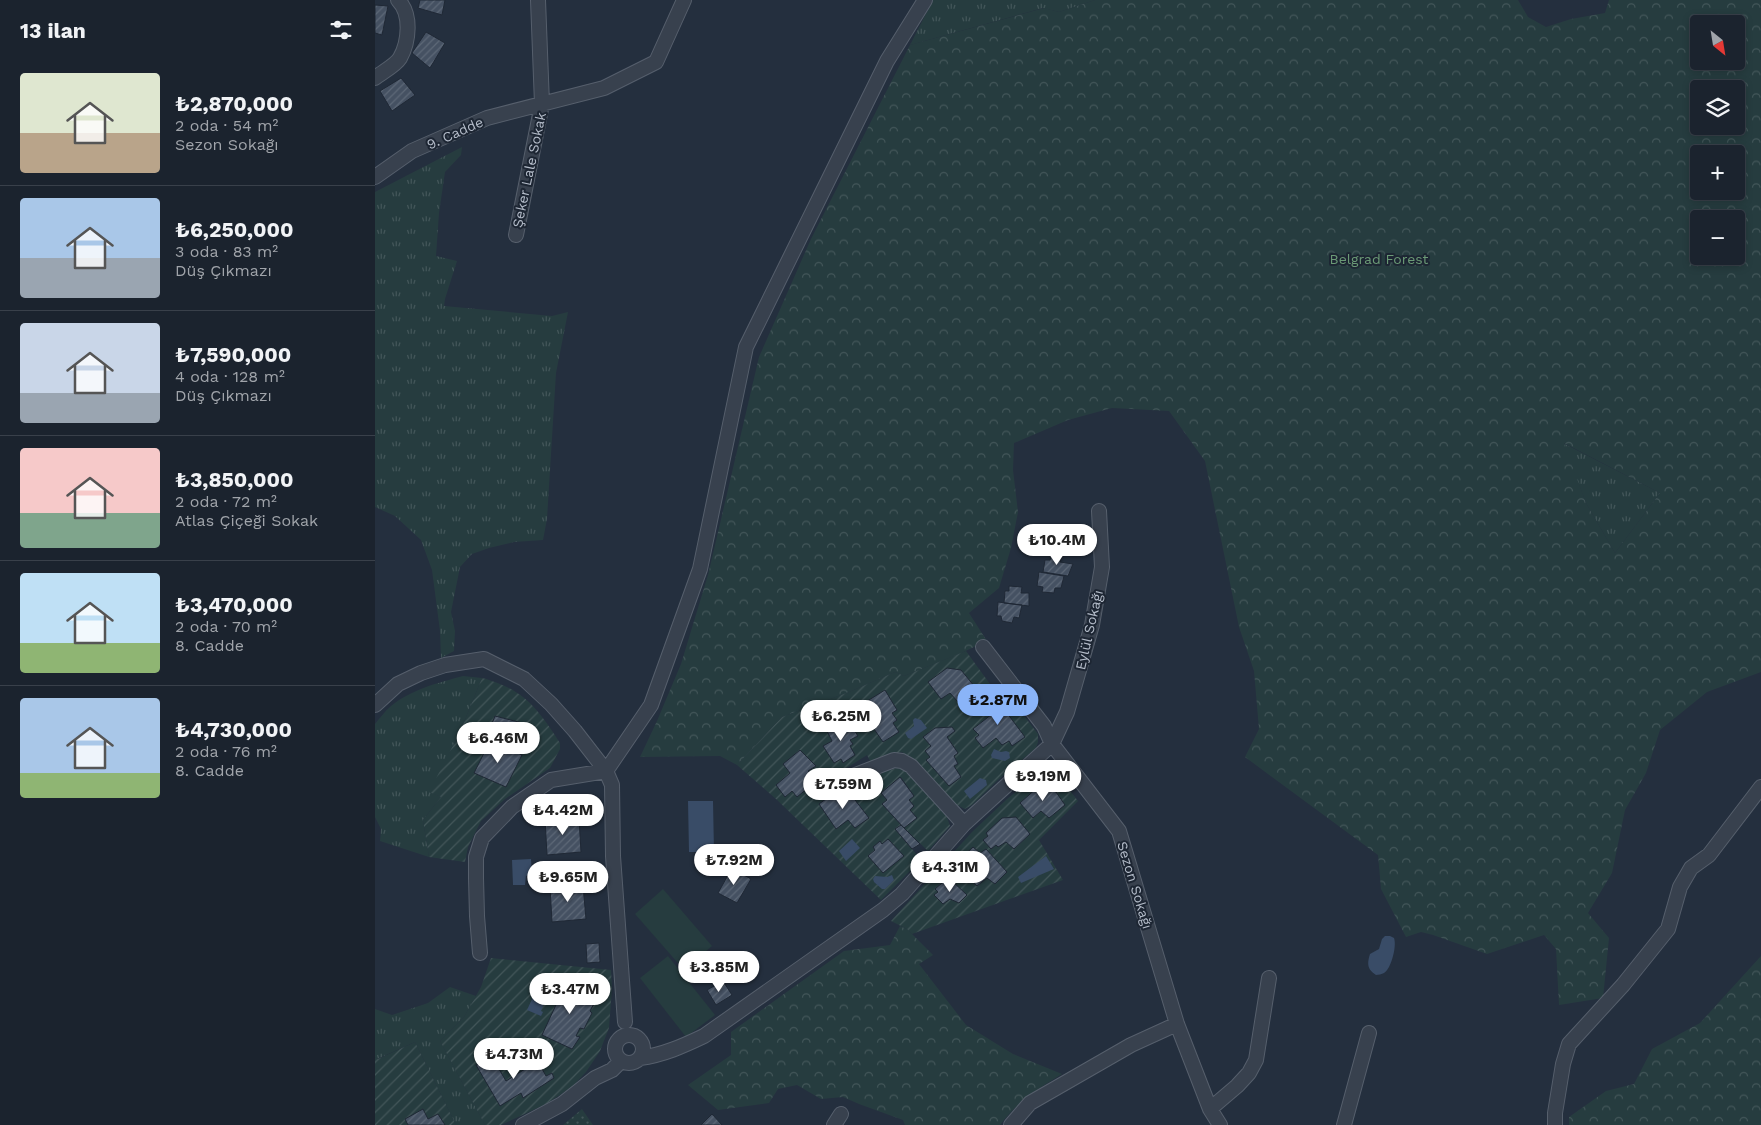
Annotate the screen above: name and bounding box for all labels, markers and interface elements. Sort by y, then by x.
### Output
north arrow [1690,15,1745,70]
map controls [1690,15,1745,265]
icon: filters [327,16,355,44]
text: 13 ilan [20,18,86,43]
button: layers [1690,80,1745,135]
text: ₺2,870,000 [175,91,293,116]
icon: home [60,93,120,153]
street label: Şeker Lale Sokak [509,111,549,229]
street label: 9. Cadde [424,113,486,153]
text: 2 oda · 54 m² [175,116,278,135]
text: Sezon Sokağı [175,135,278,154]
button: + [1690,145,1745,200]
button: − [1690,210,1745,265]
text: ₺6,250,000 [175,217,293,242]
icon: home [60,218,120,278]
text: 3 oda · 83 m² [175,242,278,261]
park label: Belgrad Forest [1330,251,1429,267]
text: Düş Çıkmazı [175,261,272,280]
text: ₺7,590,000 [175,342,291,367]
icon: home [60,343,120,403]
text: 4 oda · 128 m² [175,367,285,386]
text: Düş Çıkmazı [175,386,272,405]
text: ₺3,850,000 [175,467,294,492]
icon: home [60,468,120,528]
text: 2 oda · 72 m² [175,492,277,511]
text: Atlas Çiçeği Sokak [175,511,318,530]
pin: ₺10.4M [1016,524,1098,566]
text: ₺10.4M [1028,530,1086,549]
street label: Eylül Sokağı [1072,589,1106,671]
text: ₺3,470,000 [175,592,293,617]
icon: home [60,593,120,653]
text: 2 oda · 70 m² [175,617,277,636]
text: 8. Cadde [175,636,244,655]
pin: ₺2.87M [957,684,1039,726]
text: ₺2.87M [968,690,1028,709]
pin: ₺6.25M [800,700,882,742]
text: ₺6.25M [811,706,871,725]
text: ₺4,730,000 [175,717,292,742]
icon: home [60,718,120,778]
pin: ₺6.46M [457,722,539,764]
text: ₺6.46M [468,728,528,747]
text: 2 oda · 76 m² [175,742,277,761]
pin: ₺9.19M [1002,760,1084,802]
text: 8. Cadde [175,761,244,780]
text: ₺9.19M [1015,766,1071,785]
pin: ₺7.59M [802,768,884,810]
text: ₺7.59M [814,774,872,793]
pin: ₺4.42M [522,794,604,836]
text: ₺4.42M [533,800,593,819]
street label: Sezon Sokağı [1114,839,1156,931]
pin: ₺7.92M [693,844,775,886]
text: ₺7.92M [705,850,763,869]
pin: ₺4.31M [909,850,991,893]
text: ₺4.31M [921,857,979,876]
pin: ₺9.65M [527,860,609,903]
text: ₺9.65M [538,867,598,886]
pin: ₺3.85M [678,950,760,993]
text: ₺3.85M [689,957,749,976]
pin: ₺3.47M [529,972,611,1015]
text: ₺3.47M [540,979,600,998]
pin: ₺4.73M [473,1038,555,1080]
text: ₺4.73M [485,1044,543,1063]

